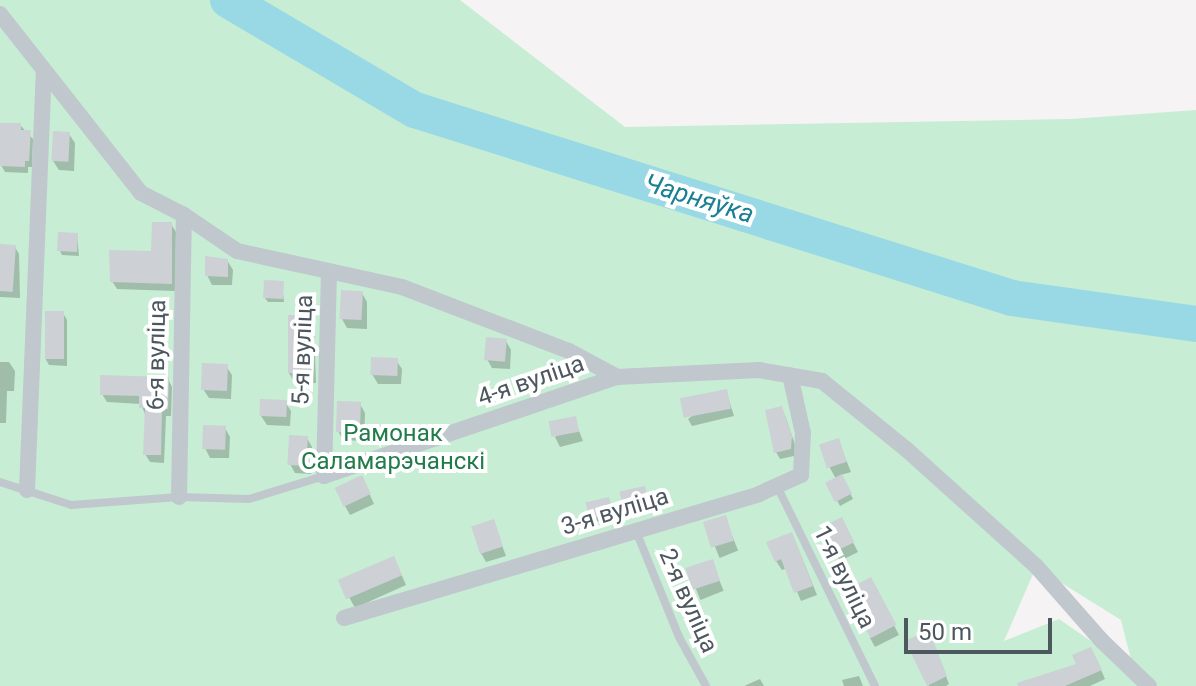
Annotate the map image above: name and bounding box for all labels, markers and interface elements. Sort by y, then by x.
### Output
water label: Чарняўка [640,168,758,230]
street label: 5-я вуліца [287,294,319,406]
street label: 6-я вуліца [142,299,172,411]
street label: 4-я вуліца [474,349,588,413]
park label: Рамонак Саламарэчанскі [301,420,485,476]
street label: 3-я вуліца [558,482,672,542]
street label: 1-я вуліца [807,521,881,633]
street label: 2-я вуліца [652,545,724,657]
scale bar [908,602,1056,652]
text: 50 m [918,618,972,646]

